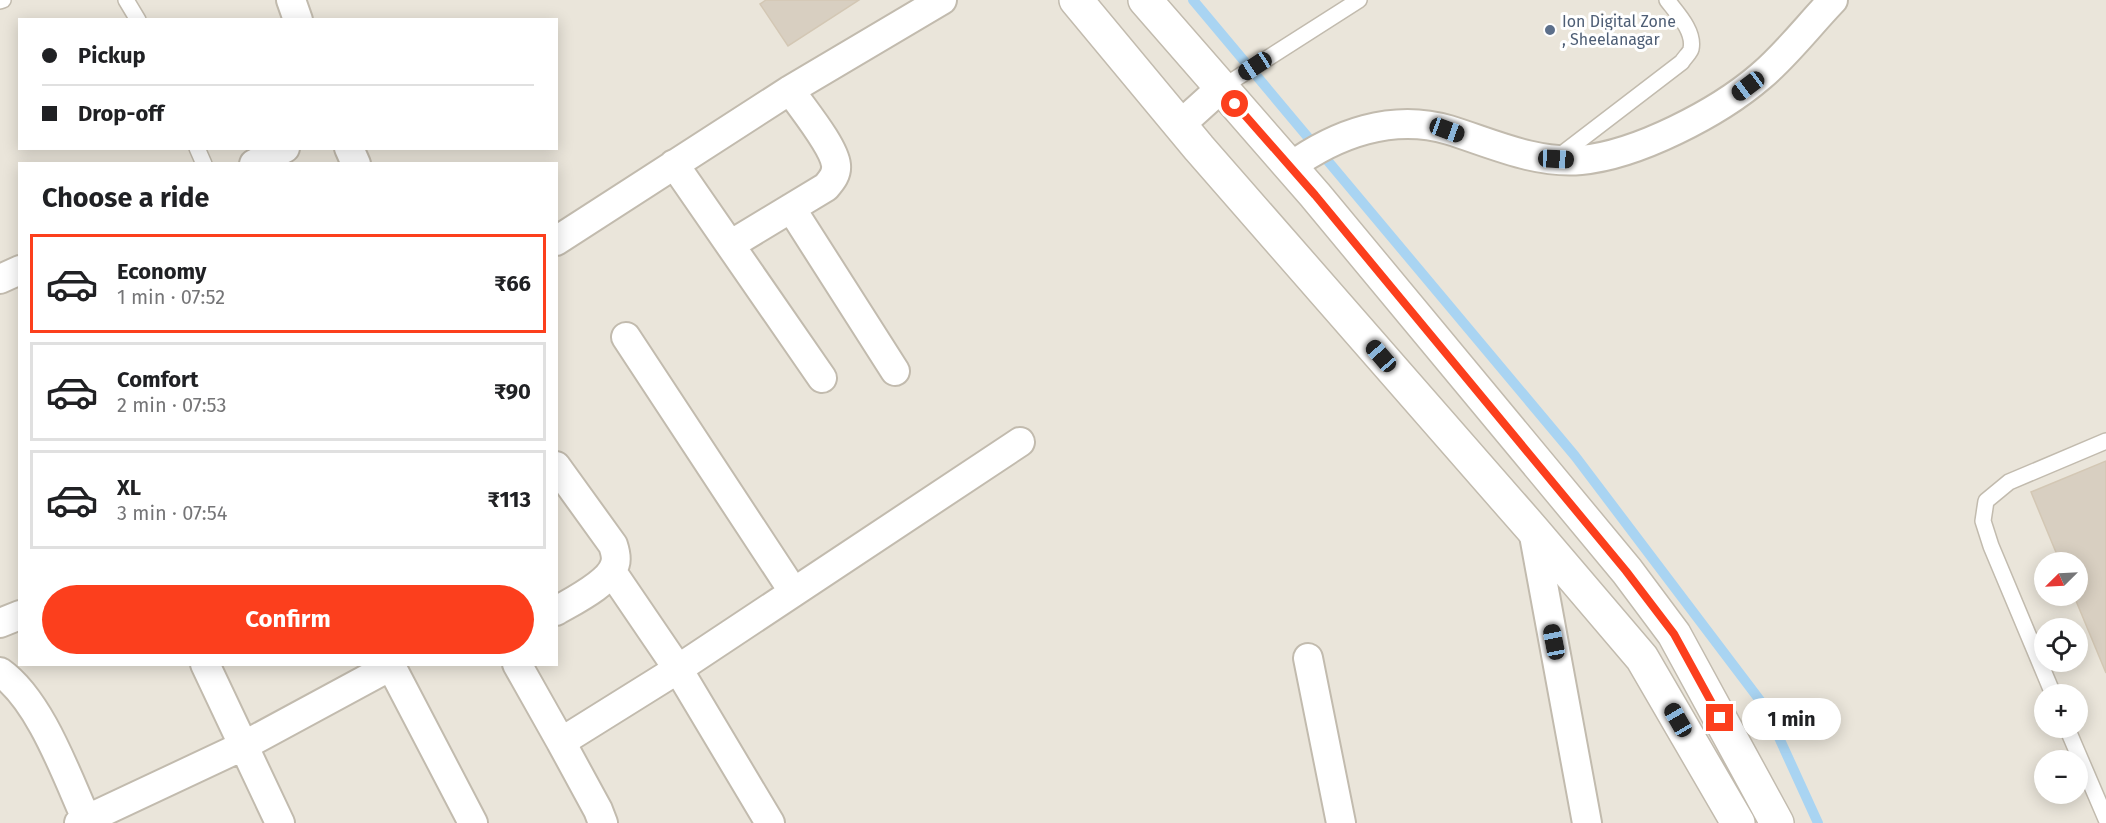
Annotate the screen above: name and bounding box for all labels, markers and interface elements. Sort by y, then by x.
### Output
place label: Ion Digital Zone , Sheelanagar [1562,12,1676,49]
marker: Ion Digital Zone , Sheelanagar [1543,23,1557,37]
text: Pickup [78,42,146,69]
car [1235,49,1275,83]
car [1728,68,1768,104]
route start [1221,90,1248,117]
text: Drop-off [78,100,164,127]
car [1427,115,1467,145]
car [1538,149,1574,169]
text: Choose a ride [42,182,209,214]
icon: car [45,257,99,311]
text: Economy [117,258,206,285]
text: ₹66 [494,270,531,297]
text: 1 min · 07:52 [117,285,225,309]
car [1362,337,1400,375]
icon: car [45,365,99,419]
text: Comfort [117,366,198,393]
text: ₹90 [494,378,531,405]
text: 2 min · 07:53 [117,393,226,417]
icon: car [45,473,99,527]
text: XL [117,474,141,501]
text: ₹113 [488,486,531,513]
text: 3 min · 07:54 [117,501,227,525]
north arrow [2034,552,2088,606]
map controls [2034,552,2088,804]
button: Confirm [42,585,534,654]
button: locate [2034,618,2088,672]
car [1542,623,1566,661]
button: + [2034,684,2088,738]
callout: 1 min [1741,697,1840,739]
car [1661,700,1695,740]
route end [1706,704,1733,731]
text: 1 min [1767,707,1816,731]
button: − [2034,750,2088,804]

